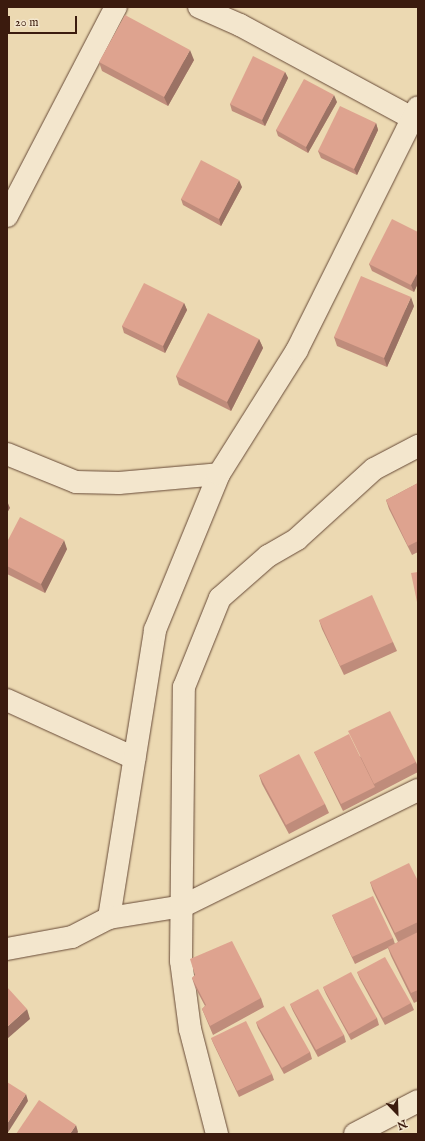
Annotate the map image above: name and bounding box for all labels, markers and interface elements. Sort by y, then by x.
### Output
scale bar [10,8,79,34]
text: 20 m [15,15,38,30]
north arrow [377,1093,417,1133]
text: N [395,1116,409,1132]

